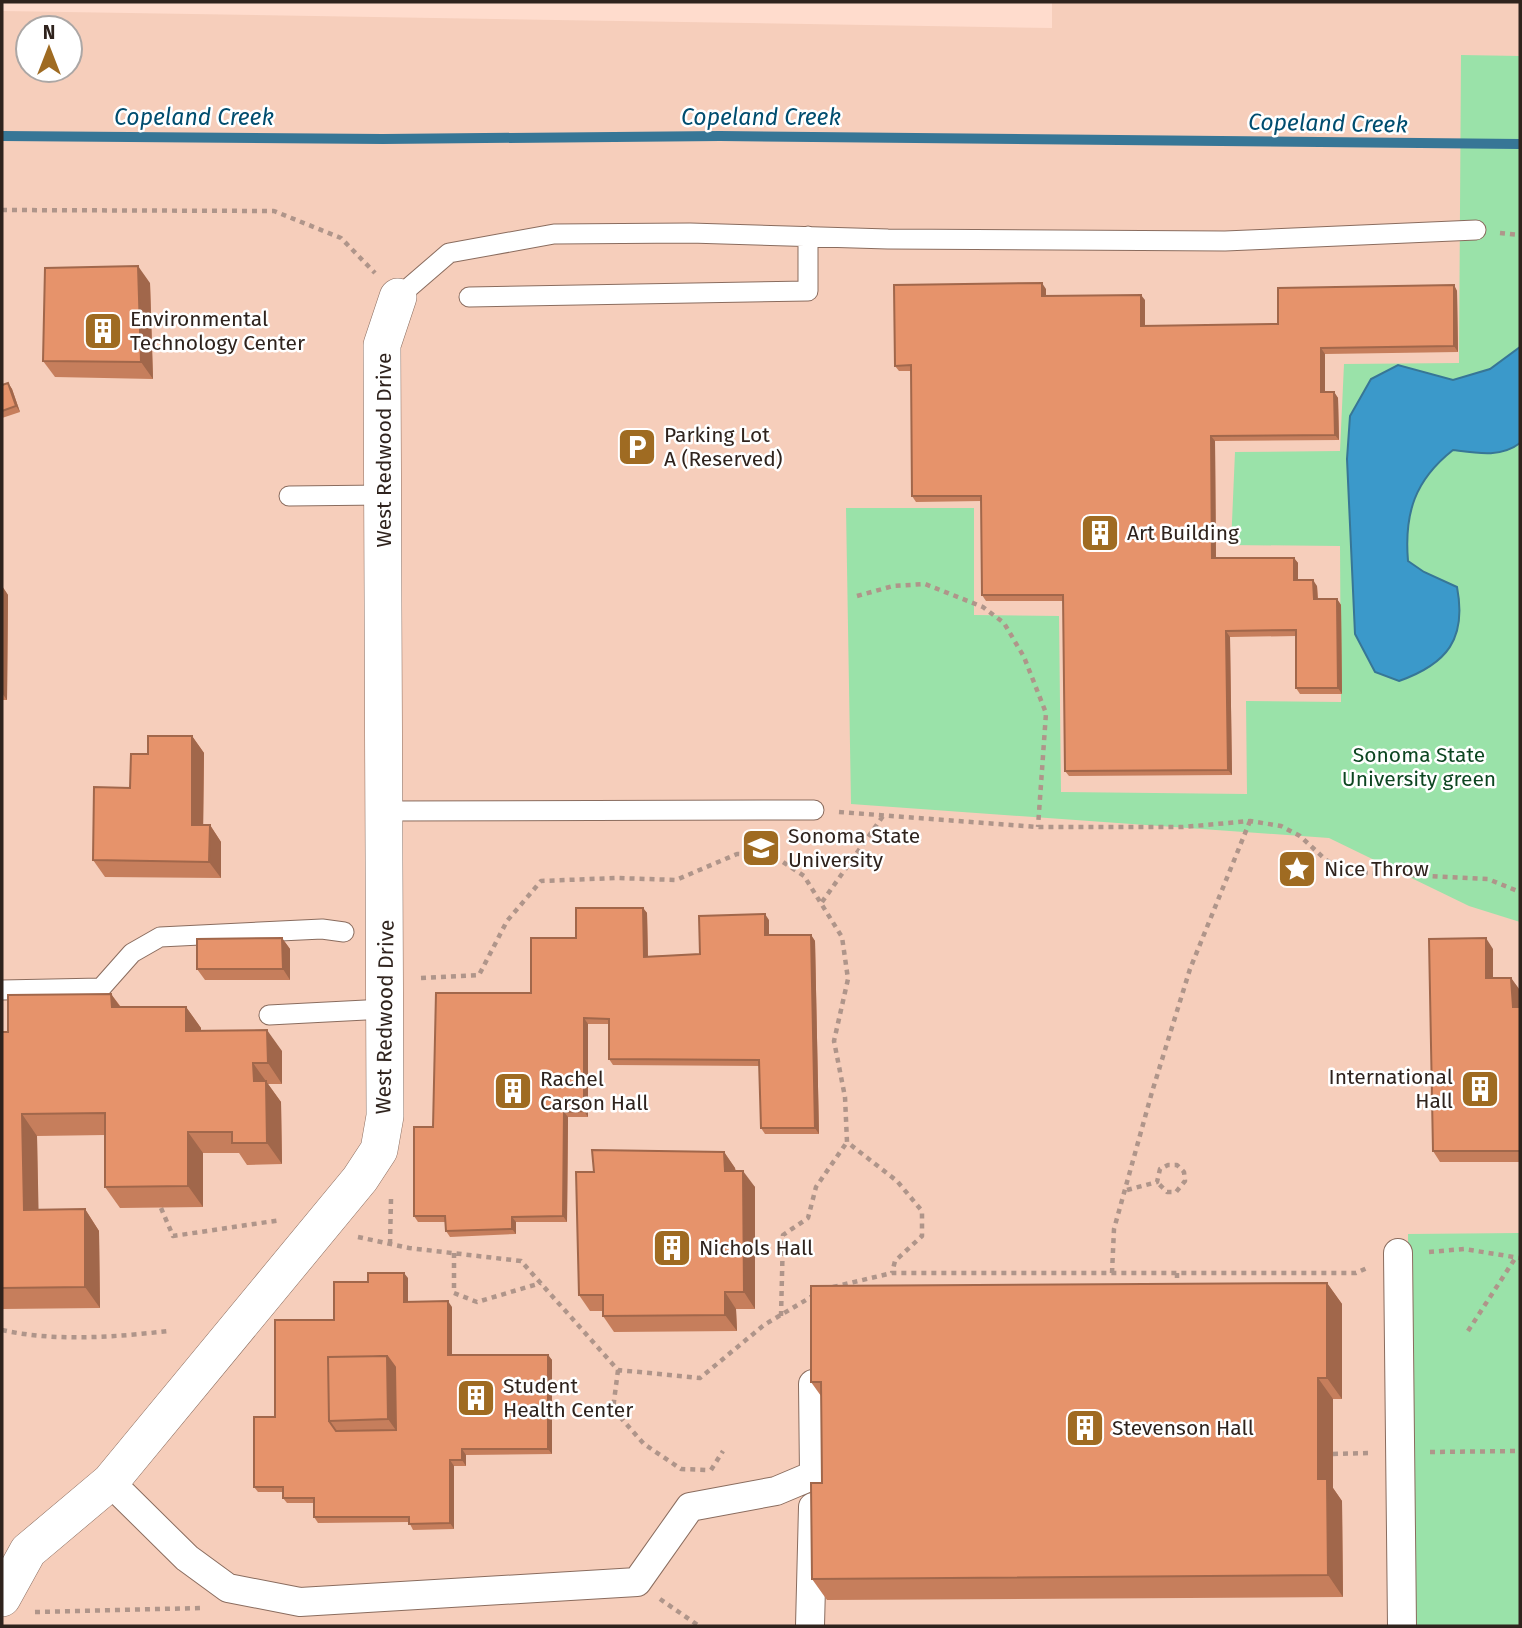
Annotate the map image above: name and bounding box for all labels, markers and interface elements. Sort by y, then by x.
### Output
north arrow [14,14,84,84]
text: N [43,21,55,44]
water label: Copeland Creek [114,103,274,131]
water label: Copeland Creek [681,103,841,131]
water label: Copeland Creek [1248,108,1408,138]
place label: Environmental Technology Center [130,306,305,356]
building icon: Environmental Technology Center [82,310,124,352]
street label: West Redwood Drive [371,353,397,547]
place label: Parking Lot A (Reserved) [664,422,783,472]
parking icon: Parking Lot A (Reserved) [616,426,658,468]
building icon: Art Building [1079,512,1121,554]
place label: Art Building [1127,520,1239,546]
park label: Sonoma State University green [1342,742,1496,792]
place label: Sonoma State University [788,823,920,873]
school or university icon: Sonoma State University [740,827,782,869]
place icon: Nice Throw [1276,848,1318,890]
place label: Nice Throw [1324,856,1429,882]
street label: West Redwood Drive [370,919,400,1115]
place label: International Hall [1329,1064,1453,1114]
place label: Rachel Carson Hall [540,1066,649,1116]
building icon: International Hall [1459,1068,1501,1110]
building icon: Rachel Carson Hall [492,1070,534,1112]
building icon: Nichols Hall [651,1227,693,1269]
place label: Nichols Hall [699,1235,813,1261]
place label: Student Health Center [503,1373,633,1423]
building icon: Student Health Center [455,1377,497,1419]
building icon: Stevenson Hall [1064,1407,1106,1449]
place label: Stevenson Hall [1112,1415,1254,1441]

